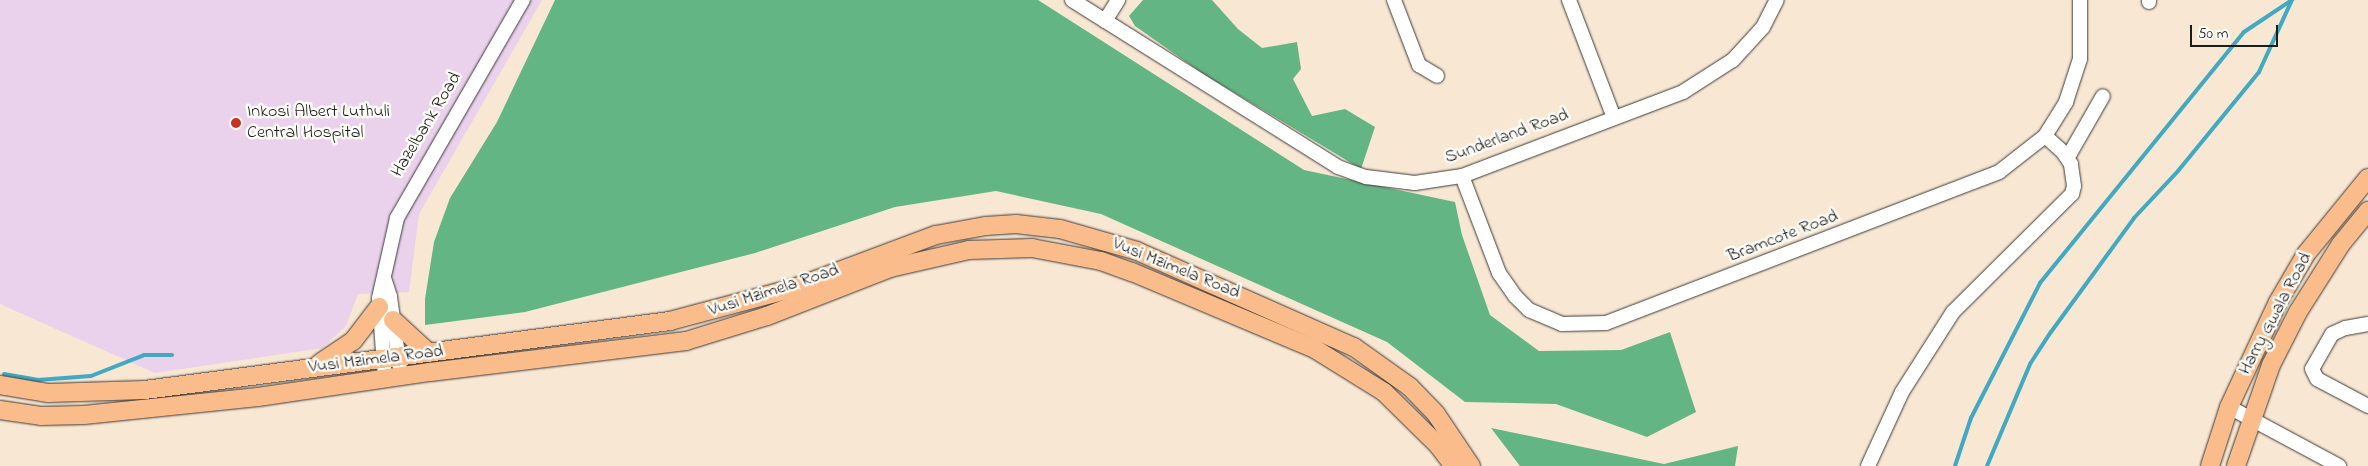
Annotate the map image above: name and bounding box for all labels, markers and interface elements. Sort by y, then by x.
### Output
scale bar [2193,15,2280,47]
text: 50 m [2198,23,2228,45]
street label: Hazelbank Road [387,69,467,181]
place label: Inkosi Albert Luthuli Central Hospital [247,102,390,144]
street label: Sunderland Road [1442,105,1572,169]
marker: Inkosi Albert Luthuli Central Hospital [229,116,243,130]
street label: Bramcote Road [1725,206,1841,268]
street label: Vusi Mzimela Road [1109,234,1243,304]
street label: Harry Gwala Road [2235,249,2317,379]
street label: Vusi Mzimela Road [706,260,842,322]
street label: Vusi Mzimela Road [307,341,445,379]

